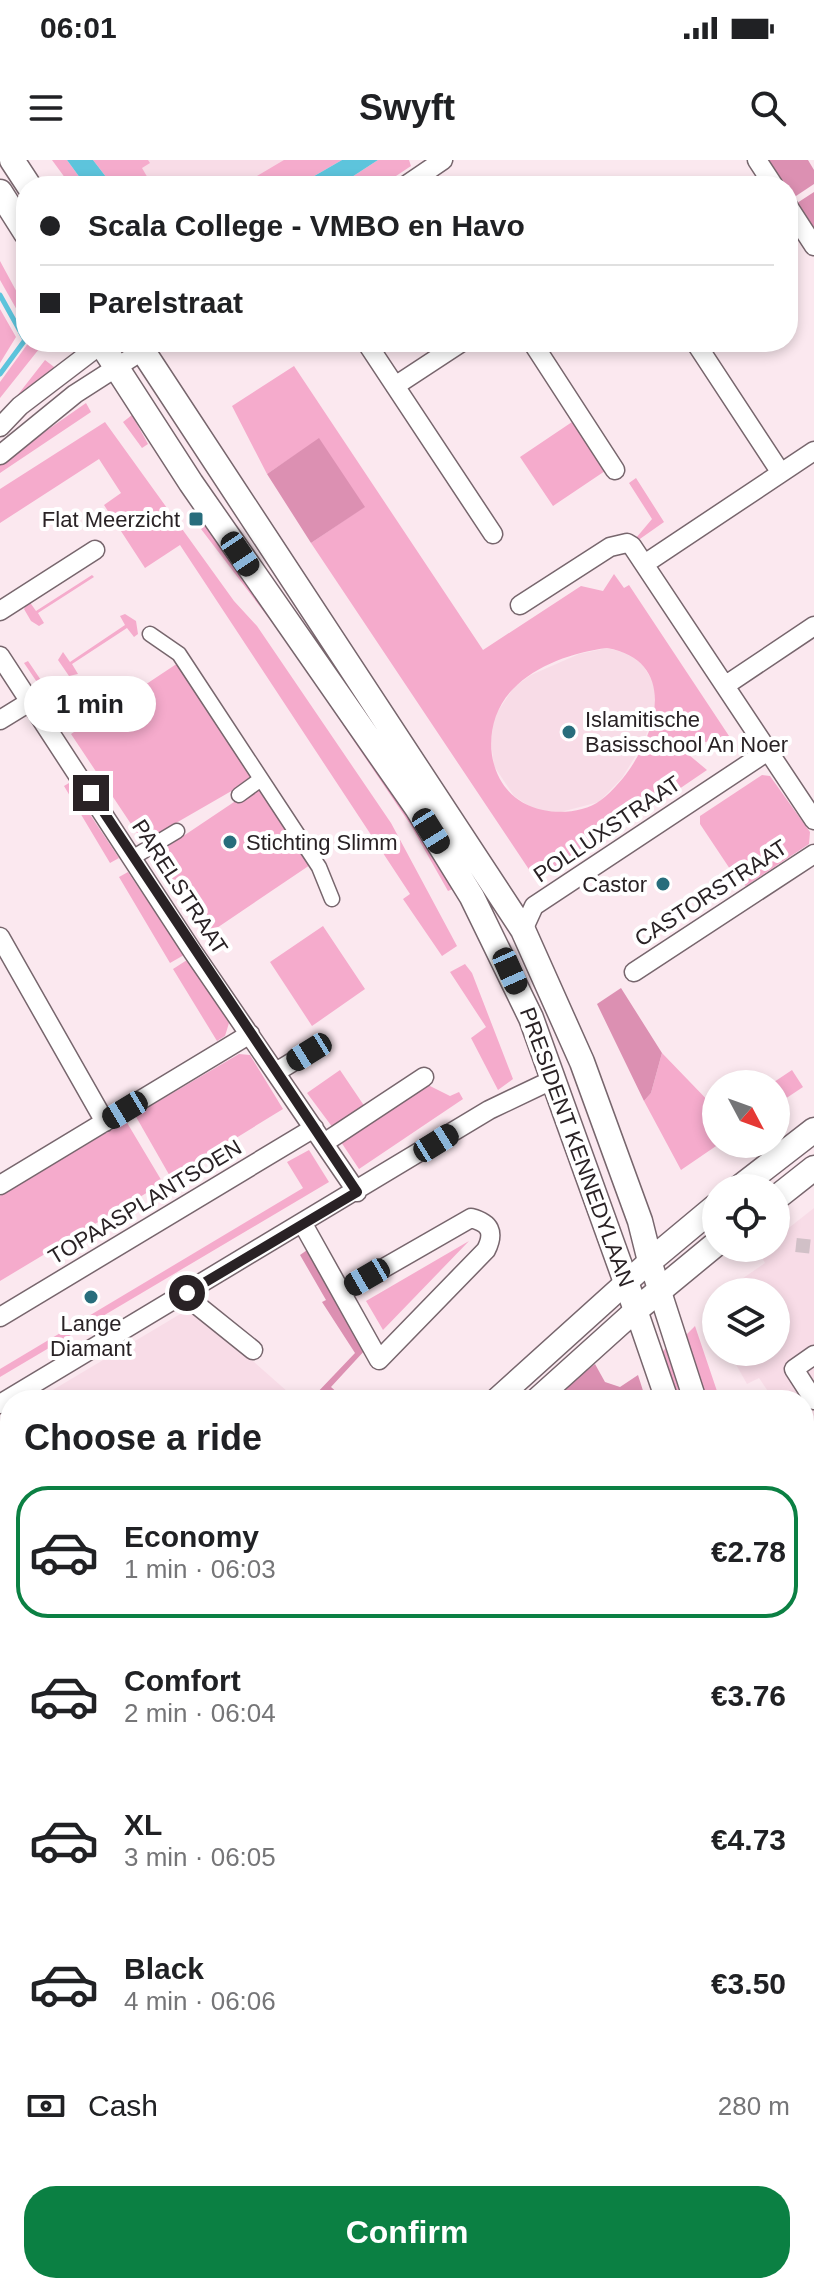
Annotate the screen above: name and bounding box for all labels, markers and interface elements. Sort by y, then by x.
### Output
text: 06:01 [40,11,117,44]
icon: menu [24,86,68,130]
icon: search [746,86,790,130]
text: Swyft [359,87,455,128]
text: Scala College - VMBO en Havo [88,209,525,242]
text: Parelstraat [88,286,243,319]
place label: Flat Meerzicht [42,507,180,532]
marker: Flat Meerzicht [187,510,205,528]
car [217,527,263,581]
callout: 1 min [25,677,157,733]
text: 1 min [56,689,124,719]
place label: Islamitische Basisschool An Noer [585,707,788,757]
marker: Islamitische Basisschool An Noer [560,723,578,741]
street label: POLLUXSTRAAT [529,771,685,887]
route end [73,775,109,811]
car [408,804,454,858]
street label: PARELSTRAAT [127,815,233,959]
place label: Stichting Slimm [246,830,398,855]
marker: Stichting Slimm [221,833,239,851]
street label: CASTORSTRAAT [630,834,792,952]
place label: Castor [582,872,647,897]
marker: Castor [654,875,672,893]
car [489,944,531,998]
street label: PRESIDENT KENNEDYLAAN [515,1004,639,1290]
car [282,1029,336,1075]
north arrow [702,1070,790,1158]
map controls [702,1070,790,1366]
car [98,1087,152,1133]
car [409,1120,463,1166]
street label: TOPAASPLANTSOEN [44,1135,246,1269]
button: locate [702,1174,790,1262]
car [340,1255,394,1299]
route start [169,1275,205,1311]
button: layers [702,1278,790,1366]
marker: Lange Diamant [82,1288,100,1306]
place label: Lange Diamant [50,1311,132,1361]
text: Choose a ride [24,1417,262,1458]
icon: car [28,1516,100,1588]
text: Economy [124,1520,259,1553]
text: €2.78 [711,1535,786,1568]
text: 1 min · 06:03 [124,1554,276,1584]
icon: car [28,1660,100,1732]
text: Comfort [124,1664,241,1697]
text: €3.76 [711,1679,786,1712]
text: 2 min · 06:04 [124,1698,276,1728]
icon: car [28,1804,100,1876]
text: XL [124,1808,162,1841]
text: €4.73 [711,1823,786,1856]
text: 3 min · 06:05 [124,1842,276,1872]
icon: car [28,1948,100,2020]
text: Black [124,1952,204,1985]
text: €3.50 [711,1967,786,2000]
text: 4 min · 06:06 [124,1986,276,2016]
icon: cash [24,2084,68,2128]
text: Cash [88,2089,158,2122]
text: 280 m [718,2091,790,2121]
button: Confirm [24,2186,790,2278]

